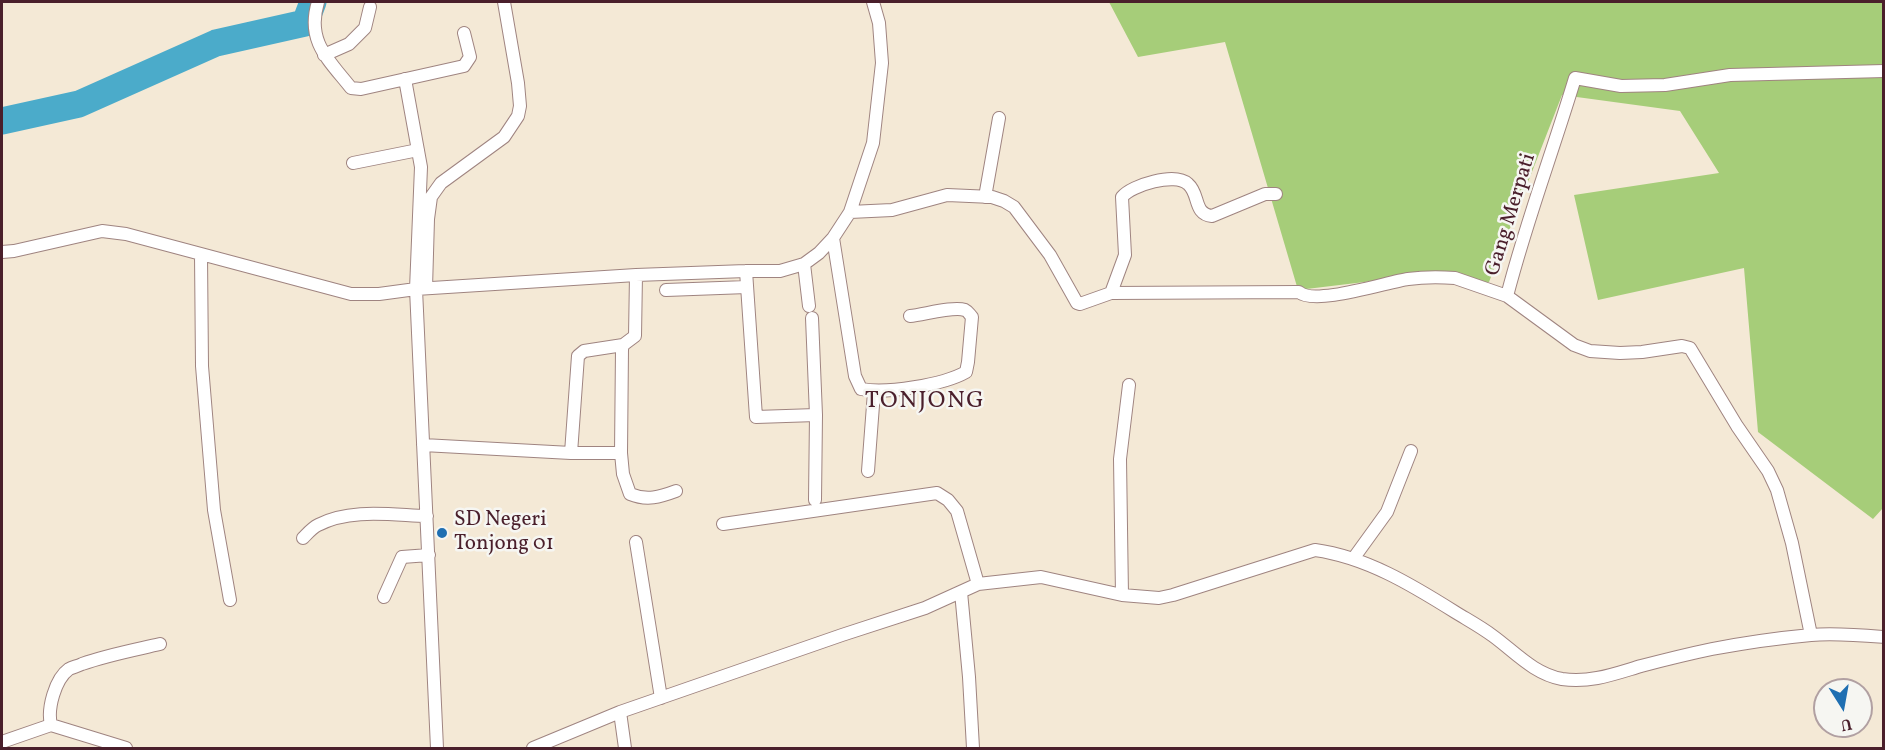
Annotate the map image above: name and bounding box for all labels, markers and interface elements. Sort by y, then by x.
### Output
street label: Gang Merpati [1481,151,1543,279]
district label: TONJONG [865,389,985,417]
place label: SD Negeri Tonjong 01 [454,508,554,558]
marker: SD Negeri Tonjong 01 [435,526,449,540]
north arrow [1813,678,1873,738]
text: U [1839,712,1854,736]

